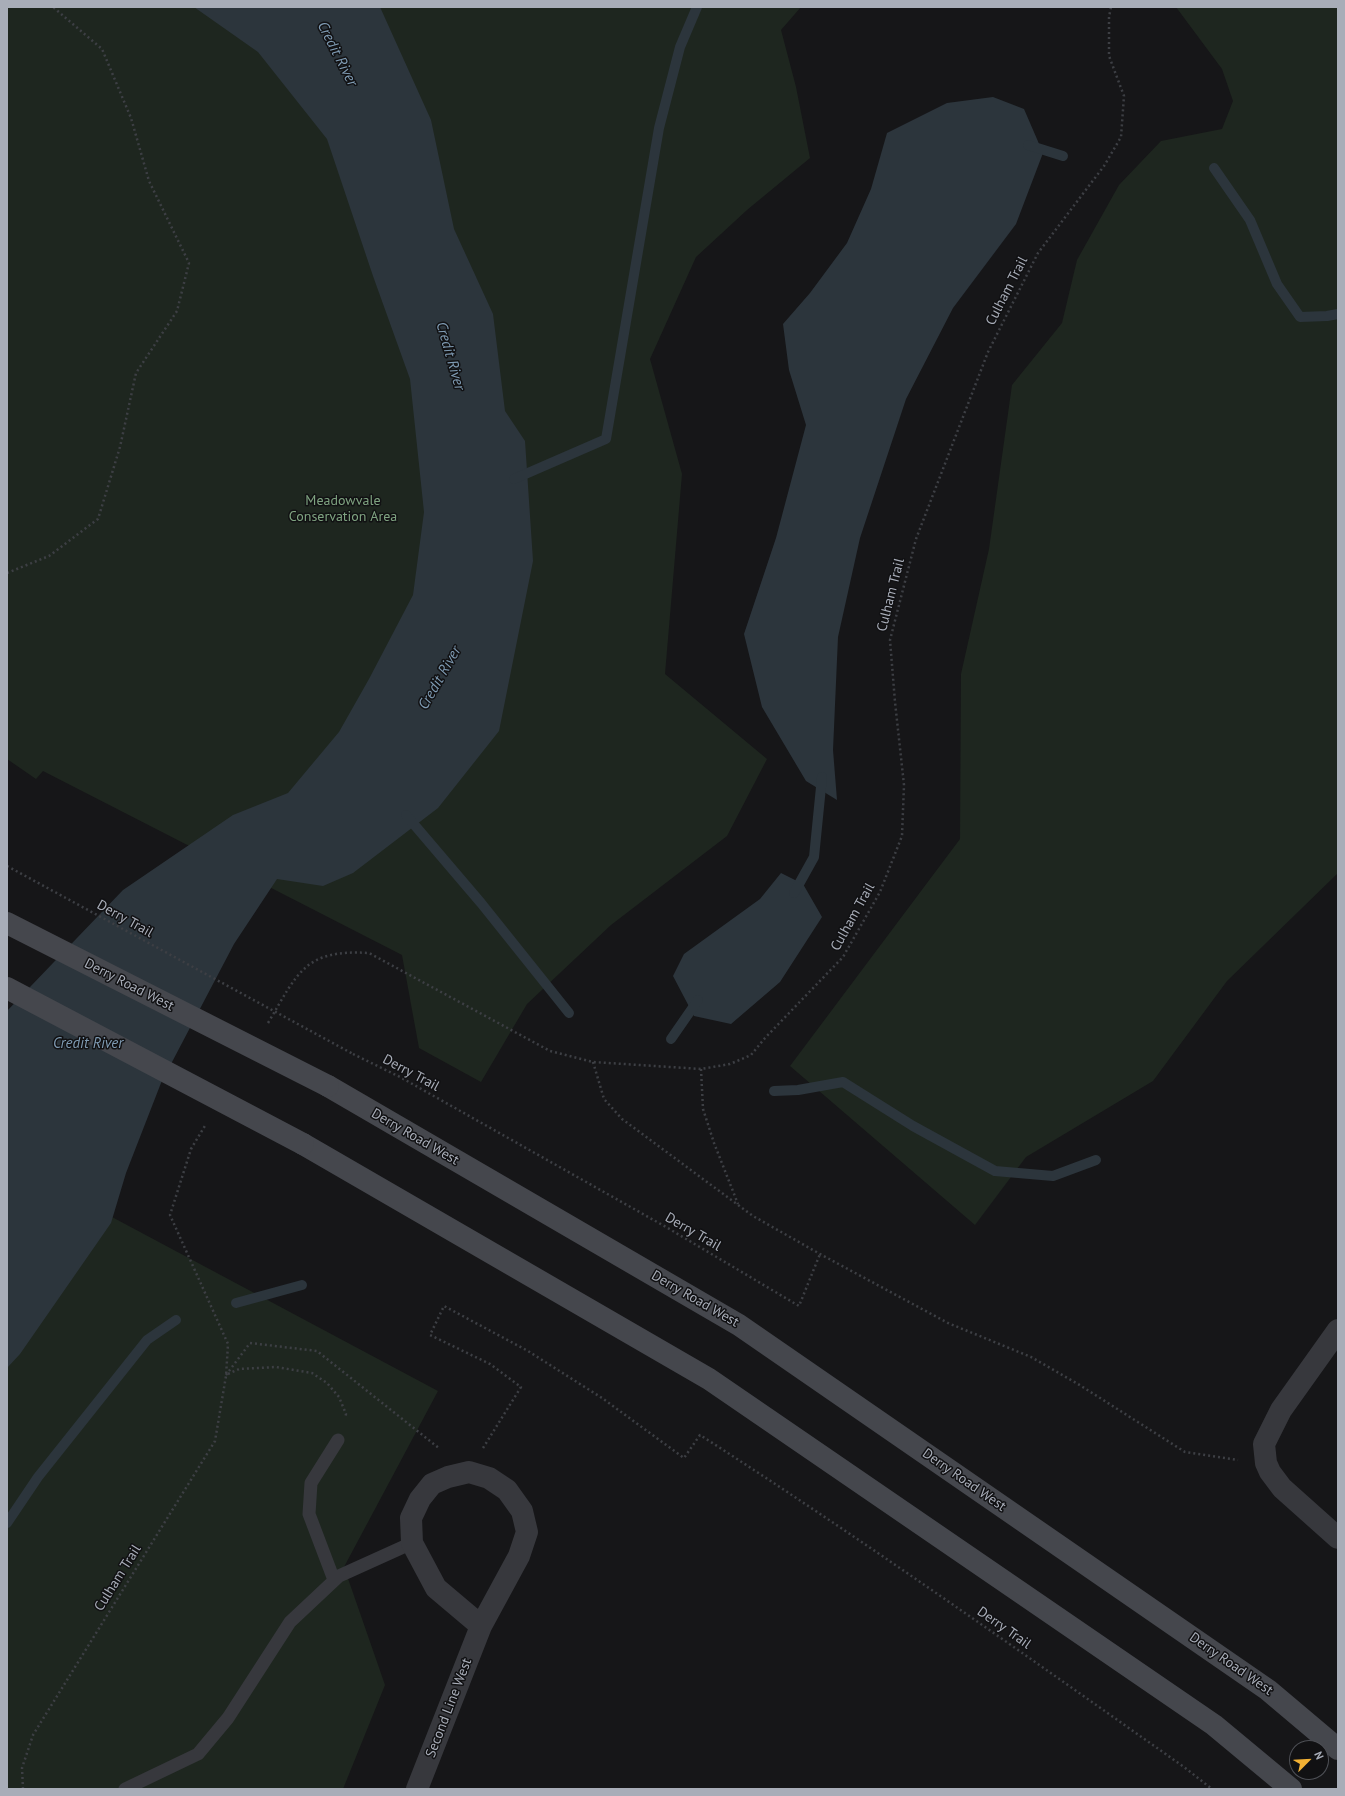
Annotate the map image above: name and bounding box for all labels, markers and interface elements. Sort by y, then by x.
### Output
water label: Credit River [313,19,361,89]
street label: Culham Trail [983,254,1031,328]
water label: Credit River [432,320,468,392]
park label: Meadowvale Conservation Area [289,493,397,526]
street label: Culham Trail [874,557,908,633]
water label: Credit River [415,643,465,713]
street label: Culham Trail [827,880,879,954]
street label: Derry Trail [94,897,156,941]
street label: Derry Road West [81,955,177,1015]
water label: Credit River [53,1035,123,1053]
street label: Derry Trail [380,1051,442,1095]
street label: Derry Road West [368,1105,462,1169]
street label: Derry Trail [662,1209,724,1255]
street label: Derry Road West [648,1267,742,1331]
street label: Derry Road West [919,1445,1009,1515]
street label: Culham Trail [91,1542,145,1614]
street label: Derry Trail [974,1603,1034,1653]
street label: Derry Road West [1186,1629,1276,1699]
street label: Second Line West [422,1656,476,1760]
north arrow [1289,1740,1329,1780]
text: N [1311,1749,1327,1762]

